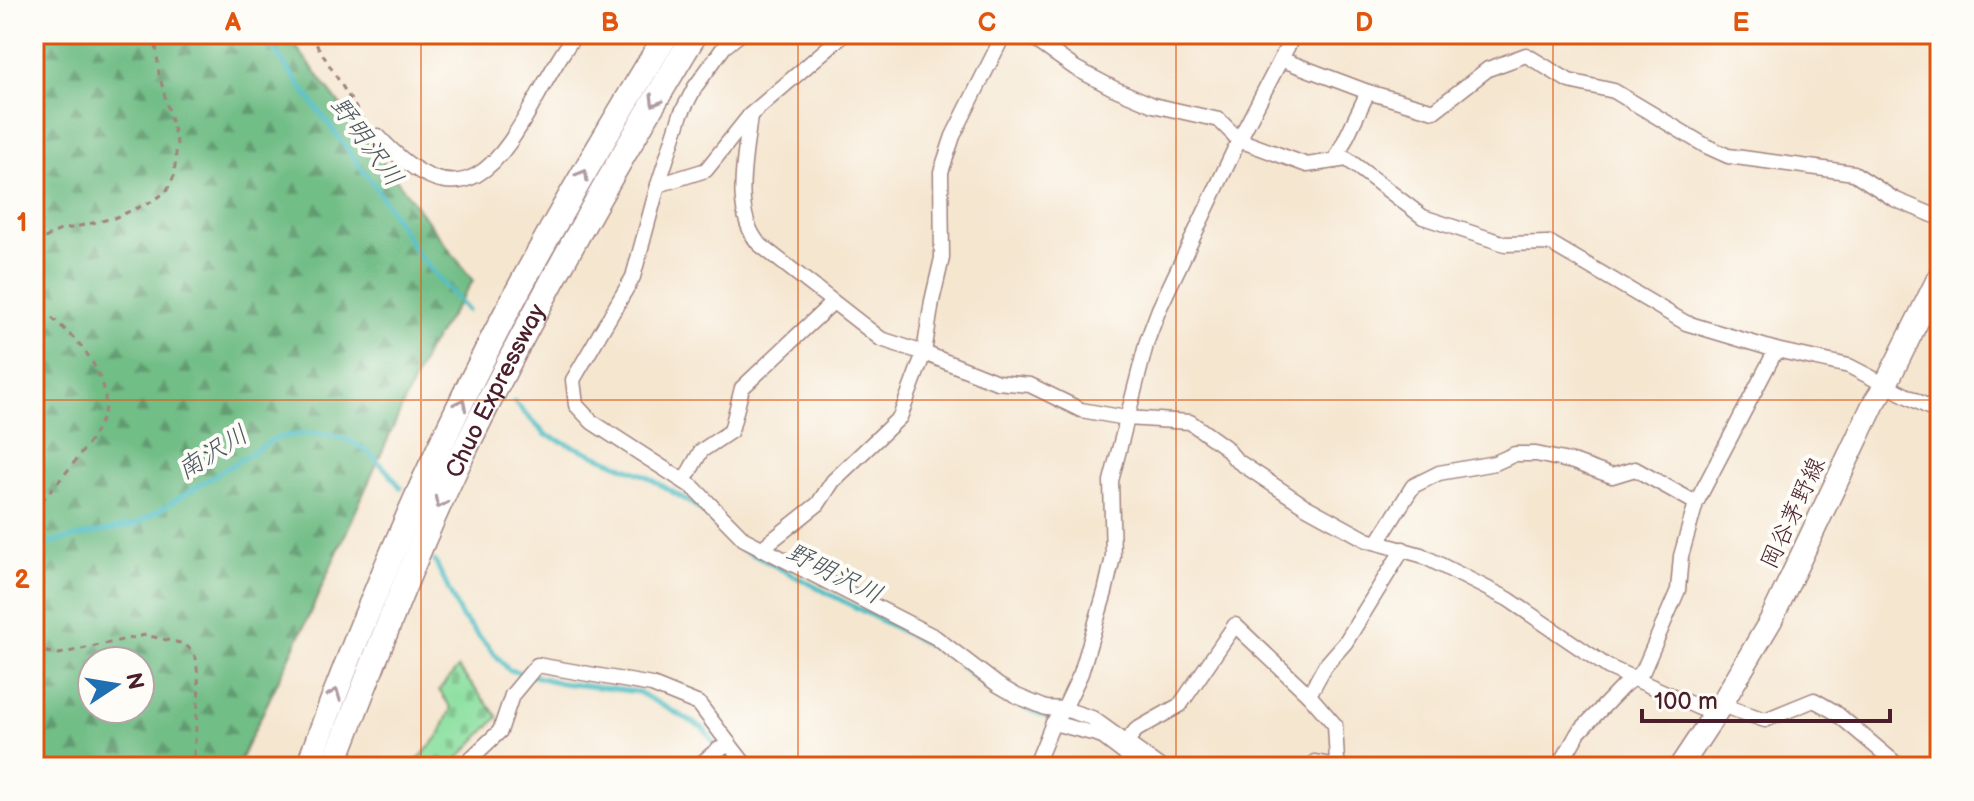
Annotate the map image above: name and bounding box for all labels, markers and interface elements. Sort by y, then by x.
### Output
text: A [224,8,241,39]
text: B [601,8,619,39]
text: C [978,8,996,39]
text: D [1355,8,1373,39]
text: E [1733,8,1750,39]
water label: 野明沢川 [323,91,409,193]
one-way arrow [649,92,664,107]
one-way arrow [573,169,589,183]
text: 1 [17,208,27,239]
street label: Chuo Expressway [439,299,552,482]
one-way arrow [451,398,467,413]
water label: 南沢川 [172,419,254,487]
street label: 岡谷茅野線 [1755,452,1831,574]
one-way arrow [434,495,450,509]
water label: 野明沢川 [781,537,887,611]
text: 2 [14,565,30,596]
north arrow [76,645,156,725]
text: N [119,670,149,692]
scale bar [1642,673,1890,723]
text: 100 m [1654,687,1718,716]
one-way arrow [325,688,342,702]

